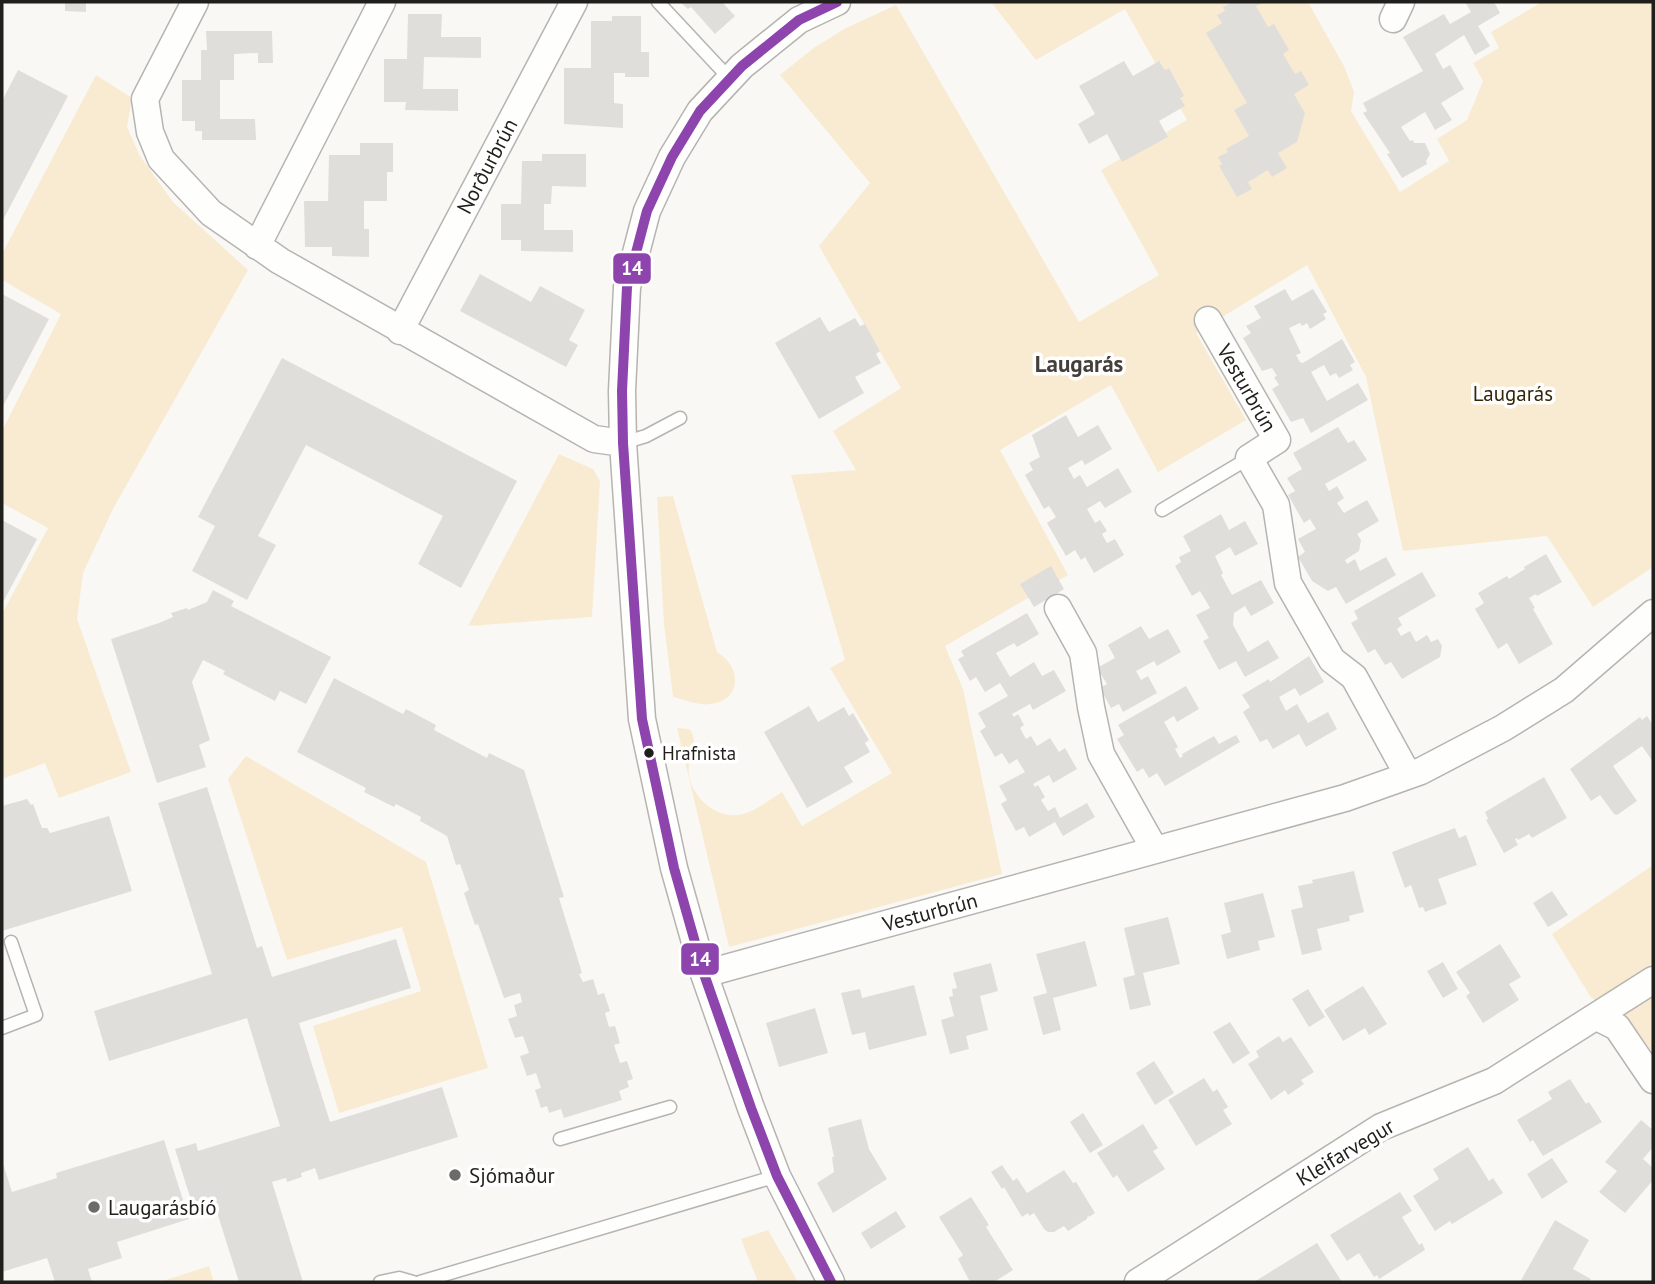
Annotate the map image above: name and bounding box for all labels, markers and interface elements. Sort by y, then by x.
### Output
street label: Norðurbrún [451,114,523,218]
line badge: 14 [612,252,652,285]
text: 14 [621,256,643,280]
street label: Vesturbrún [1211,338,1283,437]
district label: Laugarás [1035,349,1124,378]
park label: Laugarás [1473,380,1553,407]
place label: Hrafnista [662,741,736,765]
marker: Hrafnista [642,746,656,760]
street label: Vesturbrún [879,886,980,938]
line badge: 14 [680,942,720,976]
text: 14 [689,947,711,971]
street label: Kleifarvegur [1291,1112,1399,1192]
place label: Sjómaður [469,1162,555,1189]
marker: Sjómaður [447,1167,463,1183]
place label: Laugarásbíó [108,1194,217,1221]
marker: Laugarásbíó [86,1199,102,1215]

